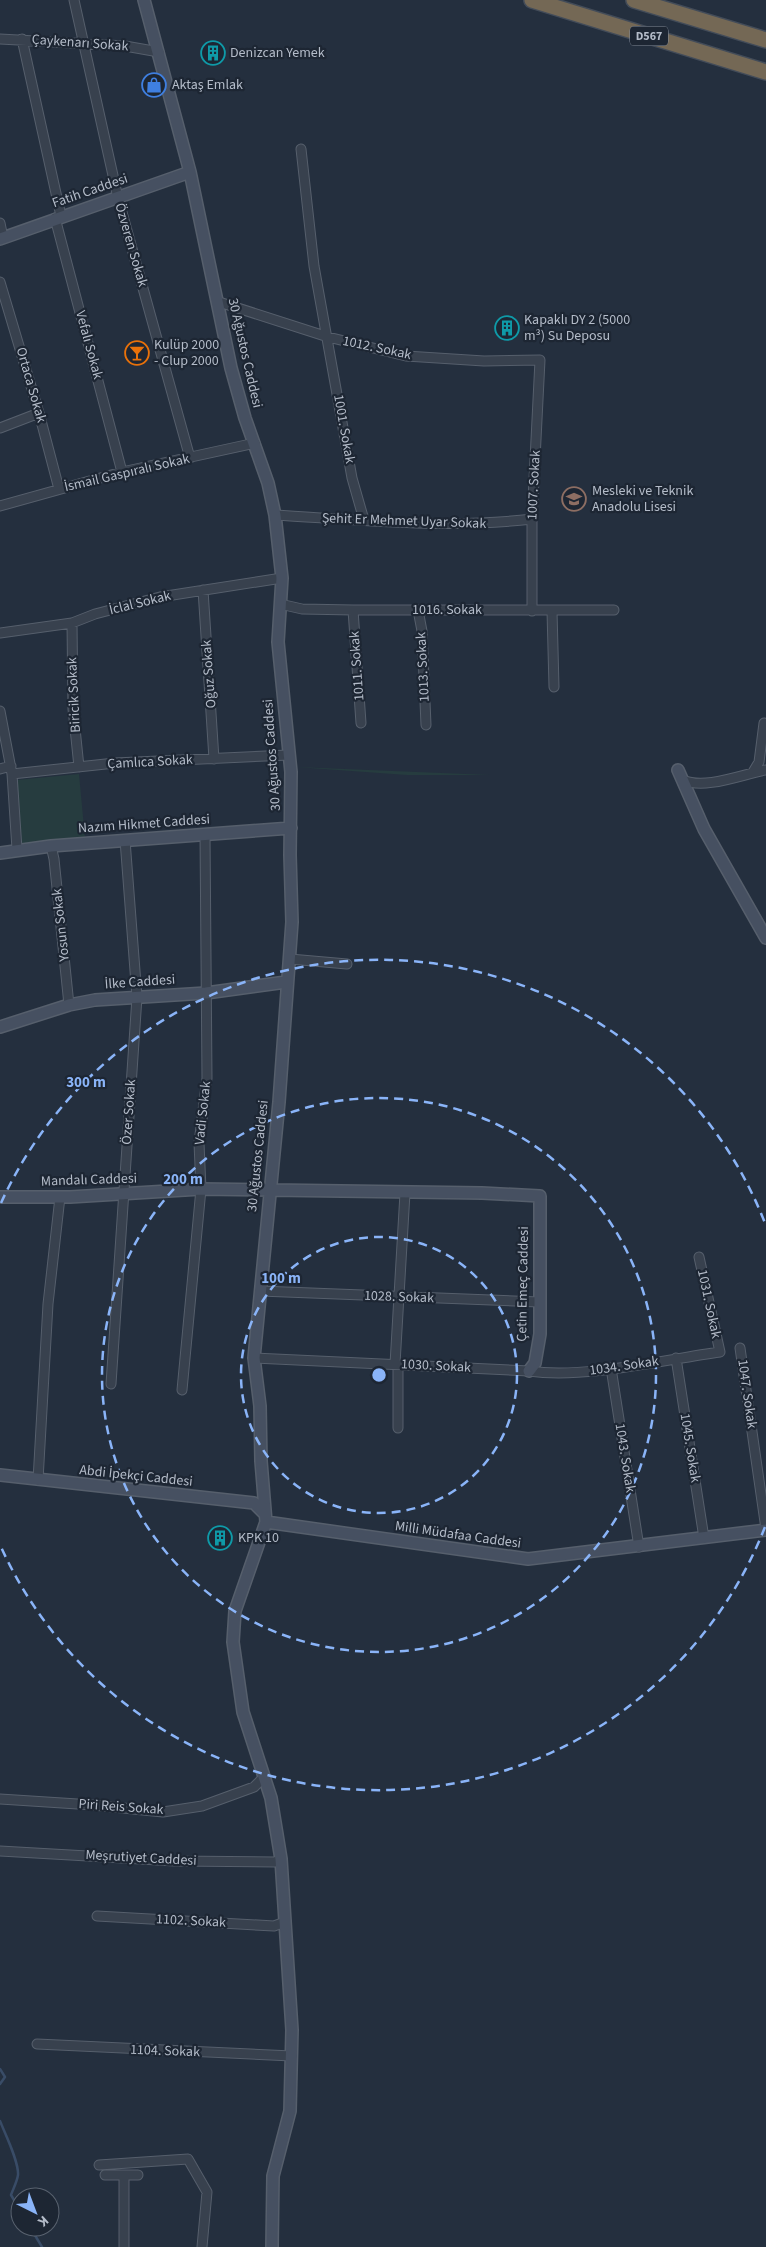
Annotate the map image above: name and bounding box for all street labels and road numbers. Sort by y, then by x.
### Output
road number: D567 [630,27,668,46]
street label: Çaykenarı Sokak [31,30,129,56]
street label: Fatih Caddesi [50,169,130,213]
street label: Özveren Sokak [109,201,153,289]
street label: 30 Ağustos Caddesi [223,296,267,410]
street label: Vefalı Sokak [70,308,108,382]
street label: 1012. Sokak [341,331,413,365]
street label: Ortaca Sokak [11,345,51,425]
street label: 1001. Sokak [328,393,360,465]
street label: İsmail Gaspıralı Sokak [62,449,192,497]
street label: 1007. Sokak [522,449,546,520]
street label: Şehit Er Mehmet Uyar Sokak [321,508,487,534]
street label: İclal Sokak [107,586,173,620]
street label: 1016. Sokak [412,600,482,620]
street label: 1011. Sokak [345,630,369,702]
street label: 1013. Sokak [411,631,435,702]
street label: Oğuz Sokak [197,639,221,709]
street label: Biricik Sokak [62,657,86,733]
street label: 30 Ağustos Caddesi [258,698,286,812]
street label: Çamlıca Sokak [107,750,193,774]
street label: Nazım Hikmet Caddesi [77,809,211,839]
street label: Yosun Sokak [47,887,75,964]
street label: İlke Caddesi [104,970,176,994]
street label: Özer Sokak [117,1079,141,1145]
street label: Vadi Sokak [190,1080,216,1146]
street label: 30 Ağustos Caddesi [242,1099,274,1213]
street label: Mandalı Caddesi [40,1168,138,1192]
street label: Çetin Emeç Caddesi [512,1226,534,1342]
street label: 1031. Sokak [692,1268,726,1340]
street label: 1028. Sokak [364,1286,434,1308]
street label: 1034. Sokak [588,1351,660,1381]
street label: 1030. Sokak [401,1354,472,1378]
street label: 1047. Sokak [732,1358,762,1430]
street label: 1045. Sokak [675,1412,705,1484]
street label: 1043. Sokak [610,1422,640,1494]
street label: Abdi İpekçi Caddesi [78,1460,194,1492]
street label: Milli Müdafaa Caddesi [394,1516,522,1554]
street label: Piri Reis Sokak [78,1794,164,1820]
street label: Meşrutiyet Caddesi [85,1845,197,1871]
street label: 1102. Sokak [156,1909,227,1933]
street label: 1104. Sokak [130,2040,200,2062]

